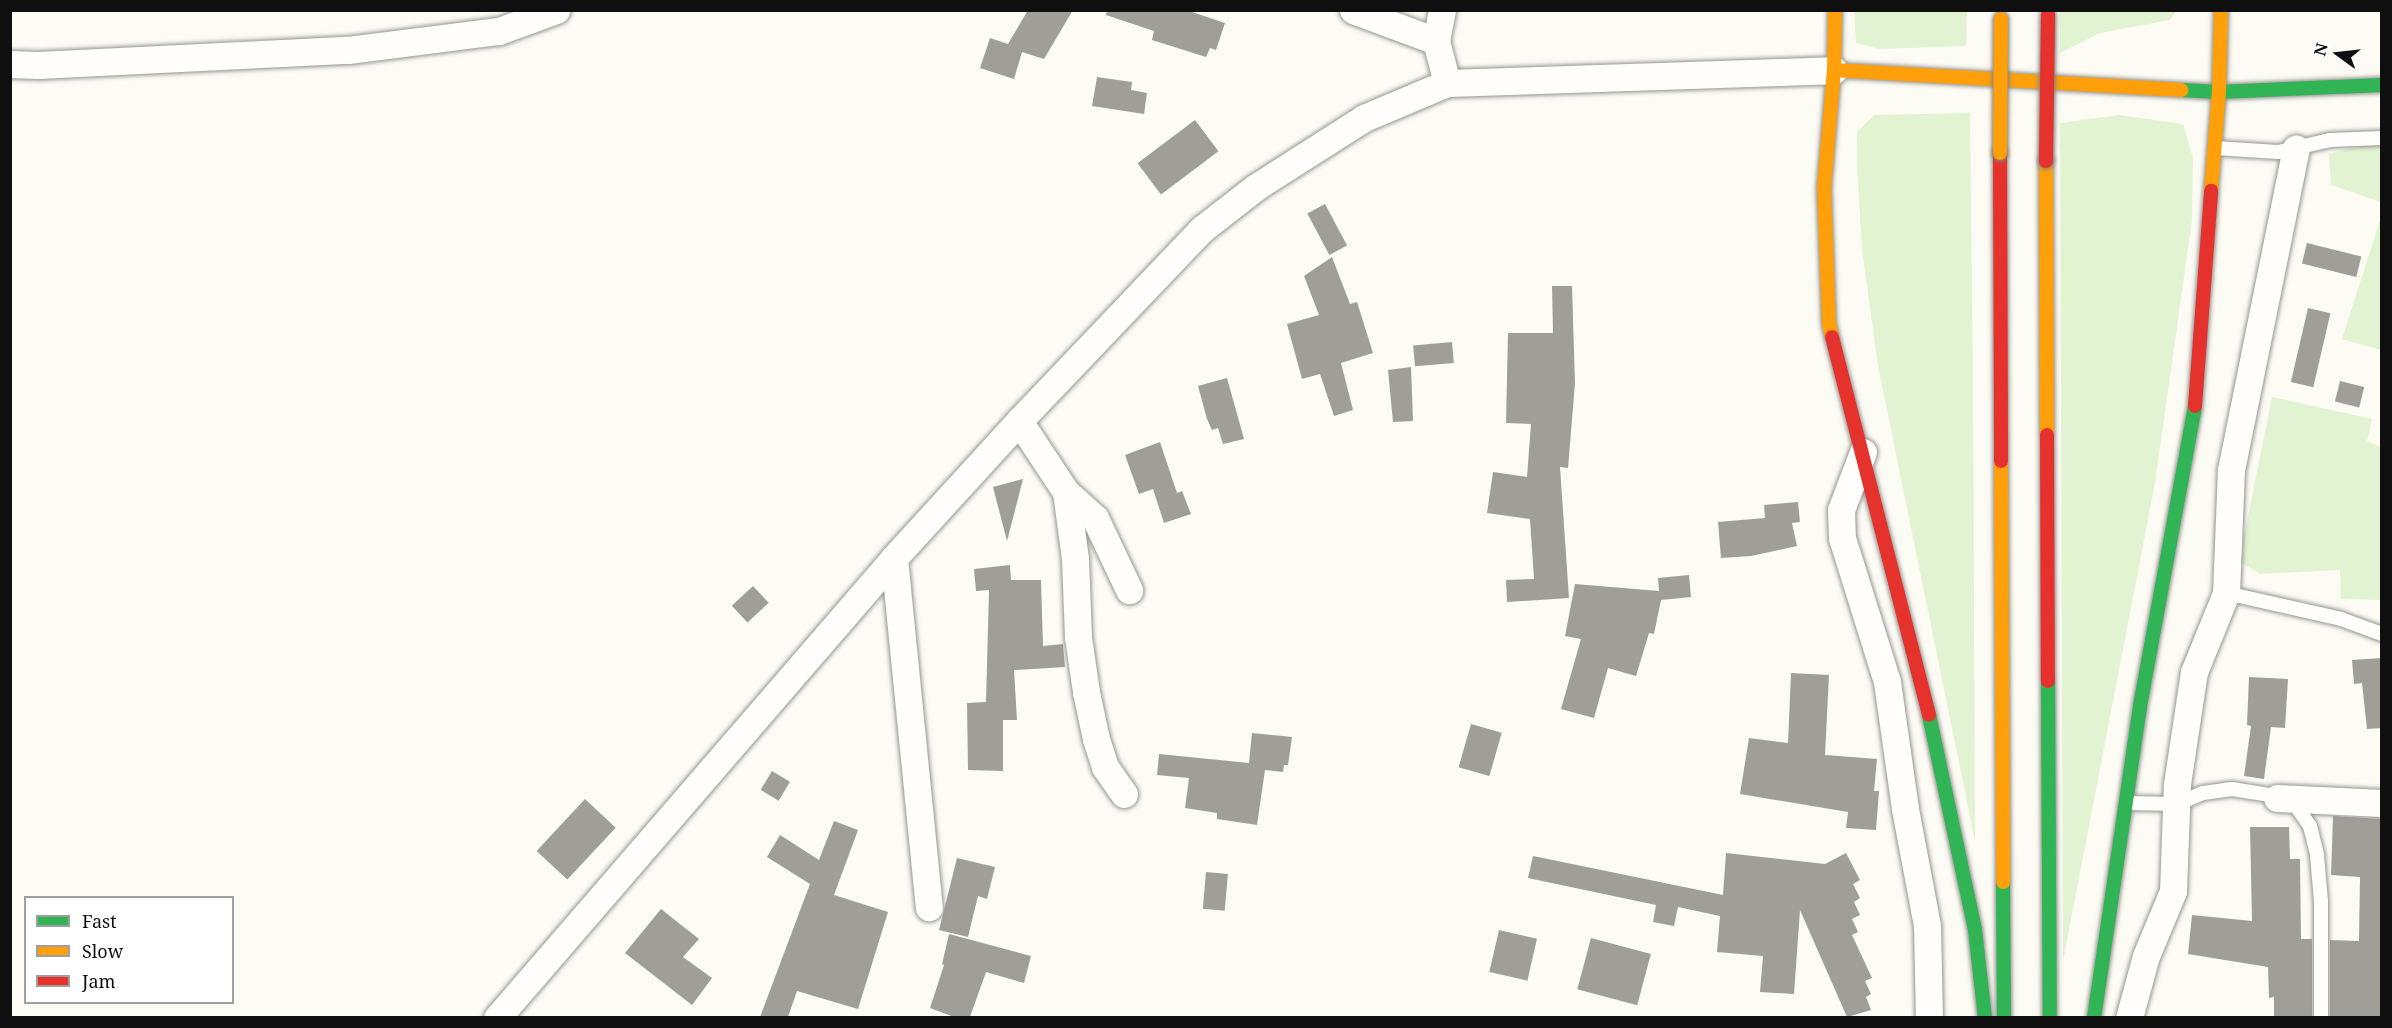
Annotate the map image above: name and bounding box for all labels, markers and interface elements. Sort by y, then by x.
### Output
north arrow [2308,24,2368,84]
text: N [2308,40,2333,58]
legend [24,896,234,1004]
text: Fast [82,909,117,933]
text: Slow [82,939,123,963]
text: Jam [82,969,116,993]

